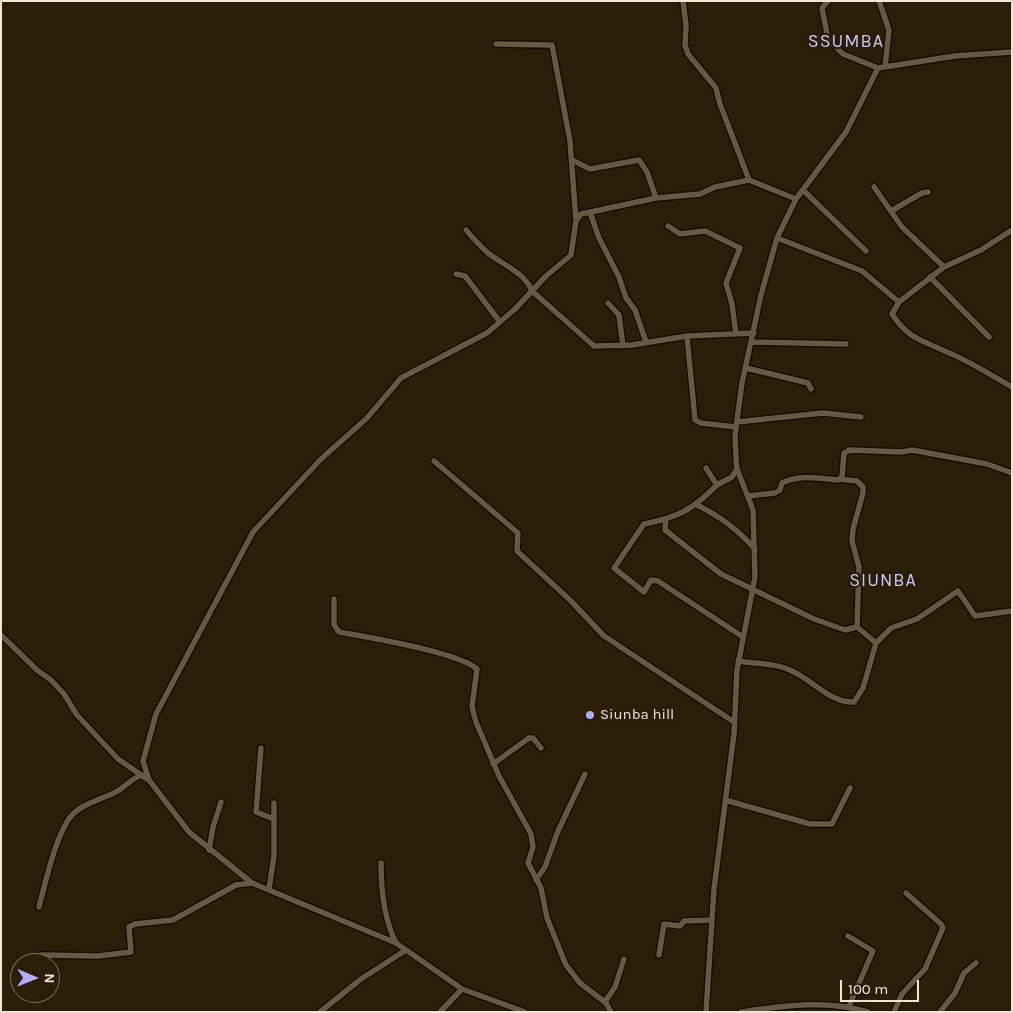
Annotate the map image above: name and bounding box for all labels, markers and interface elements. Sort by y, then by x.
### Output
district label: SSUMBA [807,31,885,53]
district label: SIUNBA [848,570,918,592]
place label: Siunba hill [600,706,674,724]
marker: Siunba hill [584,709,596,721]
north arrow [10,953,60,1003]
scale bar [843,970,922,1002]
text: N [41,973,58,983]
text: 100 m [848,980,888,998]

